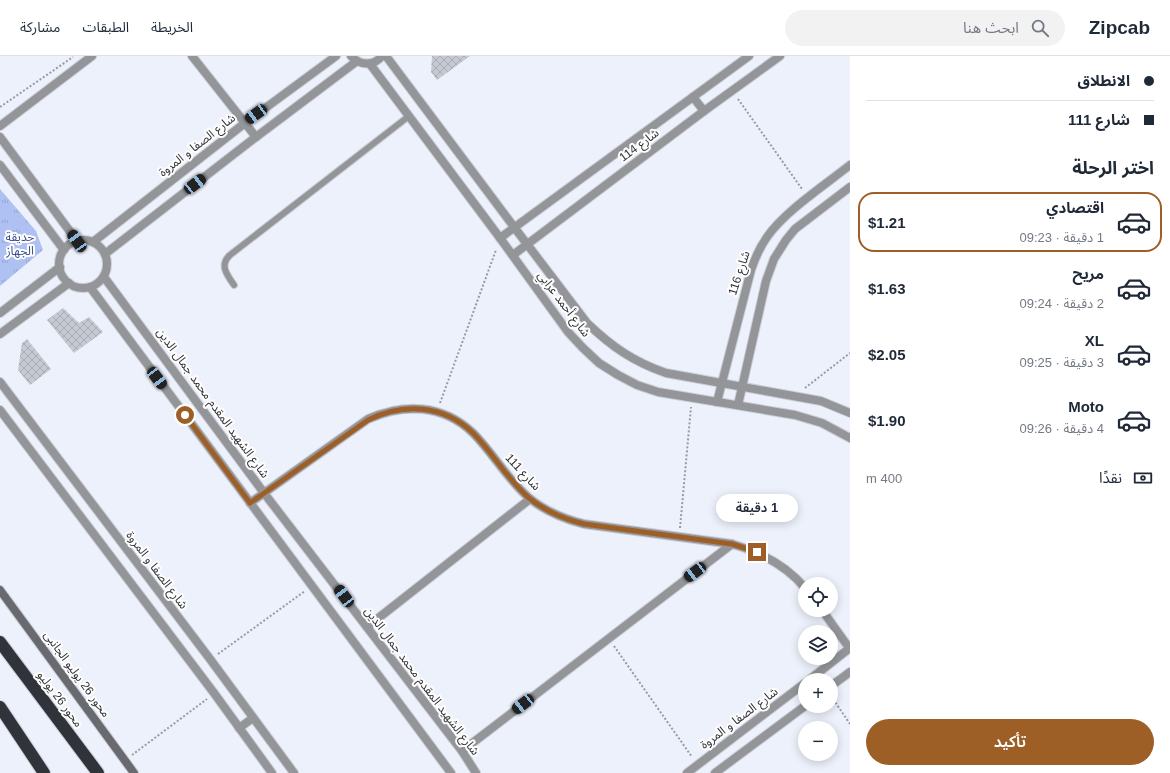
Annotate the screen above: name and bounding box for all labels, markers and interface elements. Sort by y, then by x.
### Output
search box [785,10,1065,46]
icon: search [1029,17,1051,39]
text: Zipcab [1089,17,1150,38]
text: مشاركة [20,19,60,35]
text: الطبقات [82,19,129,35]
text: الخريطة [151,19,193,35]
text: ابحث هنا [963,19,1019,36]
text: الانطلاق [1078,72,1130,89]
car [243,102,269,126]
street label: شارع الصفا و المروة [156,111,239,181]
text: شارع 111 [1068,111,1130,128]
street label: شارع 114 [616,126,663,166]
text: اختر الرحلة [1072,158,1154,178]
car [182,172,208,196]
text: اقتصادي [1046,199,1104,216]
icon: car [1116,204,1152,240]
text: $1.21 [868,214,906,231]
car [65,228,89,254]
park label: حديقة الجهاز [5,230,34,258]
text: 1 دقيقة · 09:23 [1019,230,1104,245]
street label: شارع 116 [725,249,755,298]
text: مريح [1072,265,1104,282]
street label: شارع أحمد عرابي [533,268,594,341]
icon: car [1116,270,1152,306]
text: $1.63 [868,280,906,297]
text: 2 دقيقة · 09:24 [1019,296,1104,311]
street label: شارع الشهيد المقدم محمد جمال الدين [152,325,272,482]
text: XL [1085,332,1104,349]
icon: car [1116,336,1152,372]
text: $2.05 [868,346,906,363]
text: 3 دقيقة · 09:25 [1019,355,1104,370]
car [145,365,169,391]
text: Moto [1068,398,1104,415]
icon: car [1116,402,1152,438]
route start [176,406,194,424]
text: $1.90 [868,412,906,429]
text: 4 دقيقة · 09:26 [1019,421,1104,436]
street label: شارع 111 [501,451,543,495]
icon: cash [1132,467,1154,489]
text: نقدًا [1099,469,1122,486]
text: 400 m [866,471,902,486]
callout: 1 دقيقة [716,494,798,522]
text: 1 دقيقة [736,500,778,515]
street label: شارع الصفا و المروة [122,528,191,613]
route end [748,543,766,561]
car [682,560,708,584]
map controls [798,577,838,761]
button: locate [798,577,838,617]
car [332,583,356,609]
street label: شارع الشهيد المقدم محمد جمال الدين [360,604,482,759]
button: layers [798,625,838,665]
street label: محور 26 يوليو الجانبى [41,628,113,720]
street label: محور 26 يوليو [34,668,86,730]
button: + [798,673,838,713]
street label: شارع الصفا و المروة [697,684,782,753]
car [510,692,536,716]
button: تأكيد [866,719,1154,765]
button: − [798,721,838,761]

